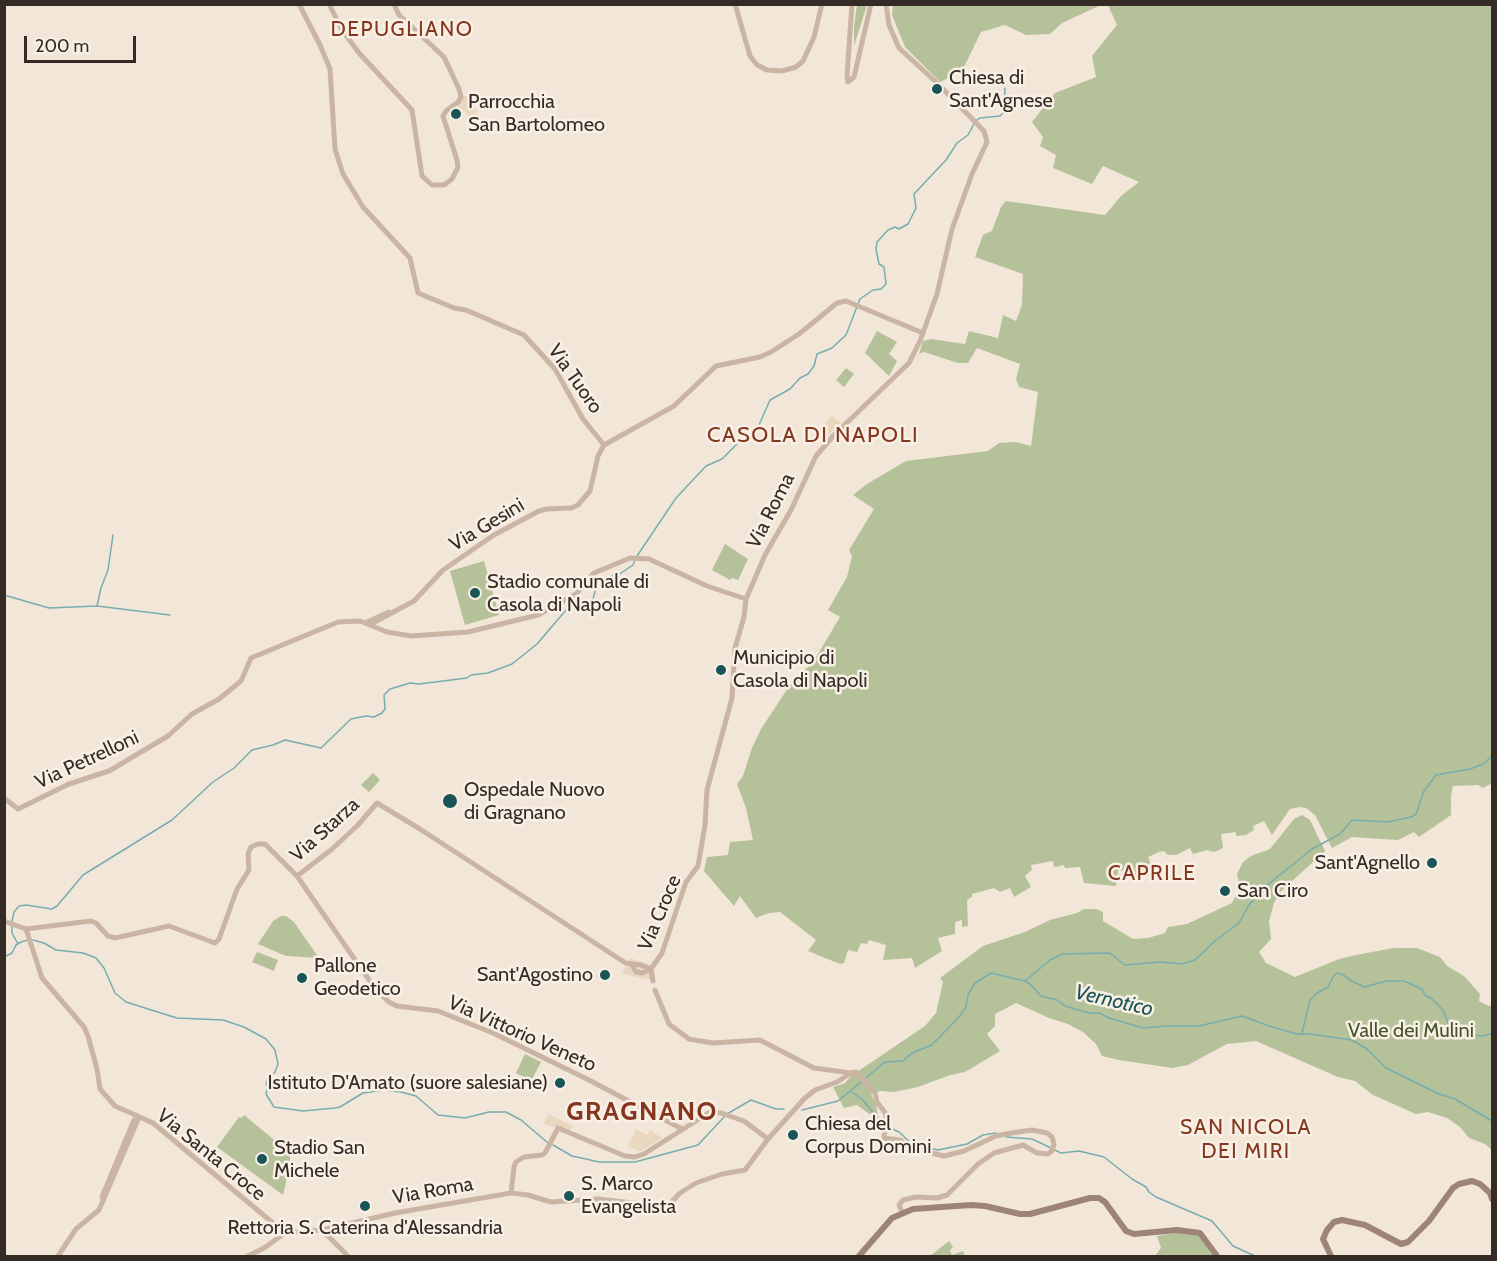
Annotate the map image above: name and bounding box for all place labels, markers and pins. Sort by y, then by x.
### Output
place label: Chiesa di Sant'Agnese [949,66,1053,113]
marker: Chiesa di Sant'Agnese [930,82,944,96]
place label: Parrocchia San Bartolomeo [468,90,605,137]
marker: Parrocchia San Bartolomeo [449,107,463,121]
place label: Stadio comunale di Casola di Napoli [487,570,649,617]
marker: Stadio comunale di Casola di Napoli [468,586,482,600]
place label: Municipio di Casola di Napoli [733,646,867,693]
marker: Municipio di Casola di Napoli [714,663,728,677]
place label: Ospedale Nuovo di Gragnano [464,778,605,825]
marker: Ospedale Nuovo di Gragnano [441,792,459,810]
place label: Sant'Agnello [1315,851,1420,875]
marker: Sant'Agnello [1425,856,1439,870]
place label: San Ciro [1237,879,1308,903]
marker: San Ciro [1218,884,1232,898]
place label: Pallone Geodetico [314,954,401,1001]
place label: Sant'Agostino [477,963,593,987]
marker: Sant'Agostino [598,968,612,982]
marker: Pallone Geodetico [295,971,309,985]
place label: Istituto D'Amato (suore salesiane) [268,1071,548,1095]
marker: Istituto D'Amato (suore salesiane) [553,1076,567,1090]
place label: Chiesa del Corpus Domini [805,1112,931,1159]
marker: Chiesa del Corpus Domini [786,1128,800,1142]
place label: Stadio San Michele [274,1136,365,1183]
marker: Stadio San Michele [255,1152,269,1166]
place label: S. Marco Evangelista [581,1172,676,1219]
marker: S. Marco Evangelista [562,1189,576,1203]
marker: Rettoria S. Caterina d'Alessandria [358,1199,372,1213]
place label: Rettoria S. Caterina d'Alessandria [227,1216,503,1240]

